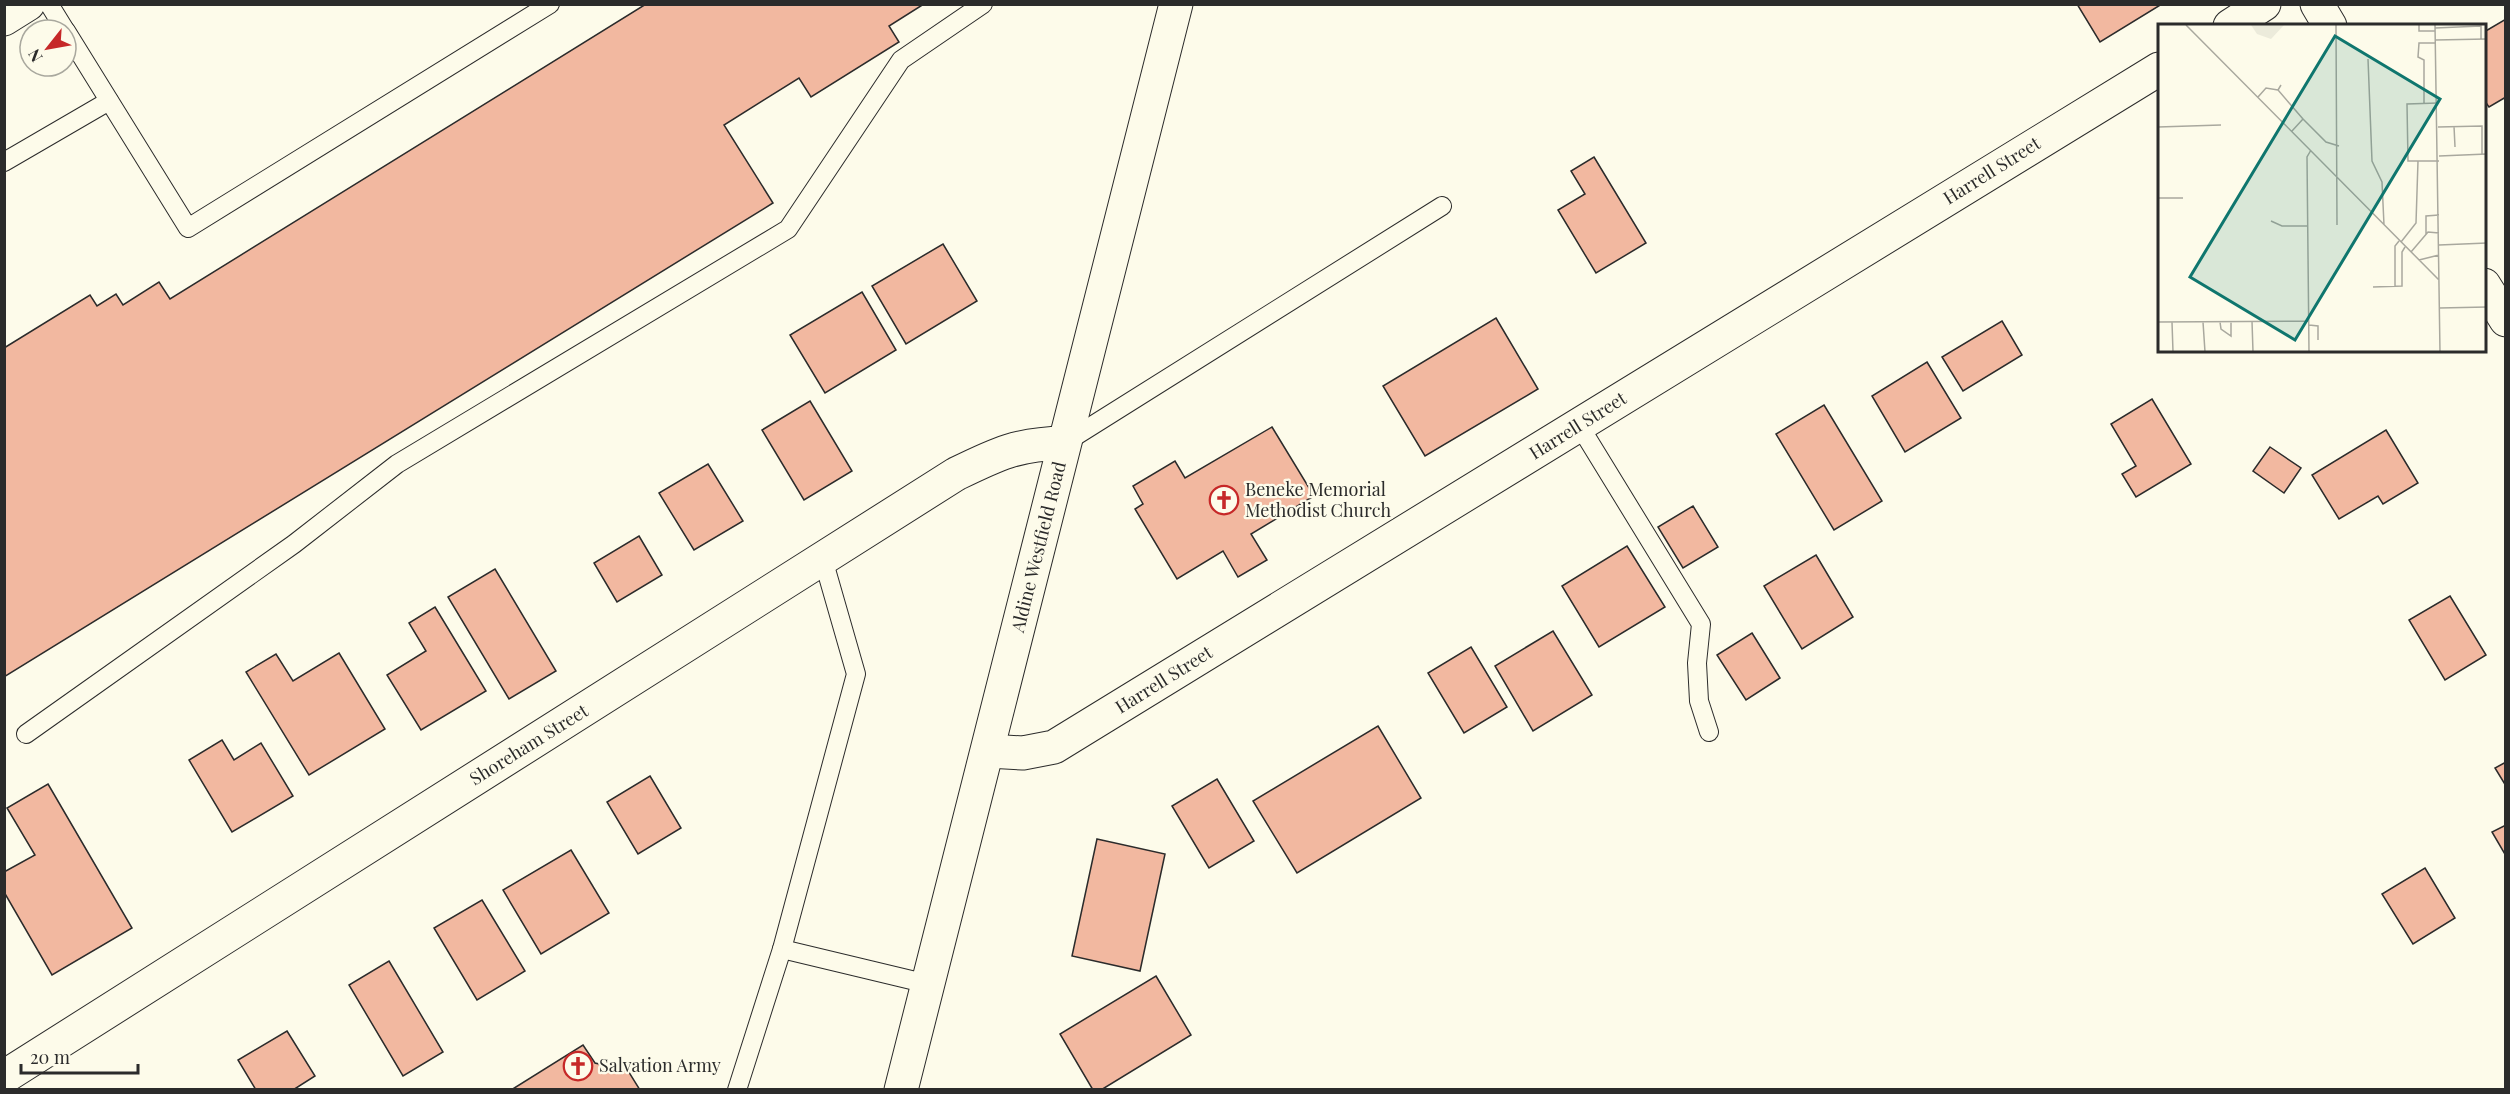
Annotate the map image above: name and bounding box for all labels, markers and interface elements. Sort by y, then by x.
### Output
north arrow [18,18,78,78]
inset map [2158,24,2486,352]
text: N [23,45,47,66]
street label: Harrell Street [1938,130,2045,210]
street label: Harrell Street [1524,385,1631,465]
street label: Aldine Westfield Road [1005,458,1071,636]
place label: Beneke Memorial Methodist Church [1245,477,1391,522]
church icon: Beneke Memorial Methodist Church [1208,484,1240,516]
street label: Harrell Street [1110,639,1217,719]
street label: Shoreham Street [465,698,593,790]
scale bar [21,1037,138,1075]
text: 20 m [30,1045,70,1069]
church icon: Salvation Army [562,1050,594,1082]
place label: Salvation Army [599,1053,721,1077]

